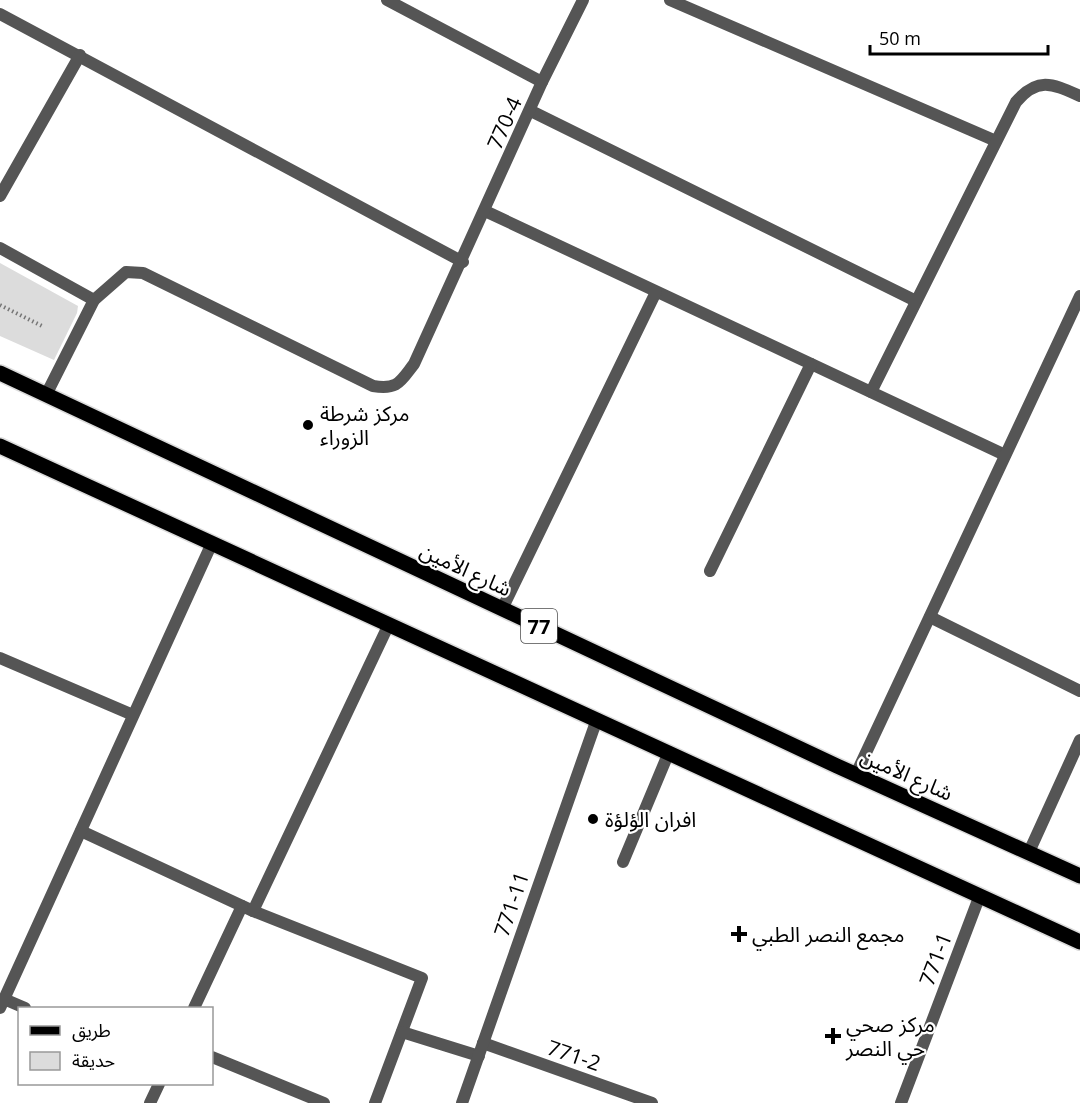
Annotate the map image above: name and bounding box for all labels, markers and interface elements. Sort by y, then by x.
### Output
scale bar [870,18,1048,56]
text: 50 m [879,26,921,50]
street label: 770-4 [480,92,528,154]
place label: مركز شرطة الزوراء [320,399,410,451]
marker: مركز شرطة الزوراء [301,418,315,432]
street label: شارع الأمين [415,536,516,604]
road number: 77 [521,609,557,643]
street label: شارع الأمين [856,741,957,809]
place label: افران الؤلؤة [605,805,696,833]
marker: افران الؤلؤة [586,812,600,826]
street label: 771-11 [487,868,535,940]
place label: مجمع النصر الطبي [752,920,905,951]
marker: مجمع النصر الطبي [730,925,748,943]
street label: 771-1 [912,928,958,990]
legend [18,1007,213,1085]
place label: مركز صحي حي النصر [845,1010,935,1065]
text: طريق [72,1018,111,1042]
marker: مركز صحي حي النصر [824,1027,842,1045]
street label: 771-2 [544,1033,604,1077]
text: حديقة [72,1048,115,1072]

